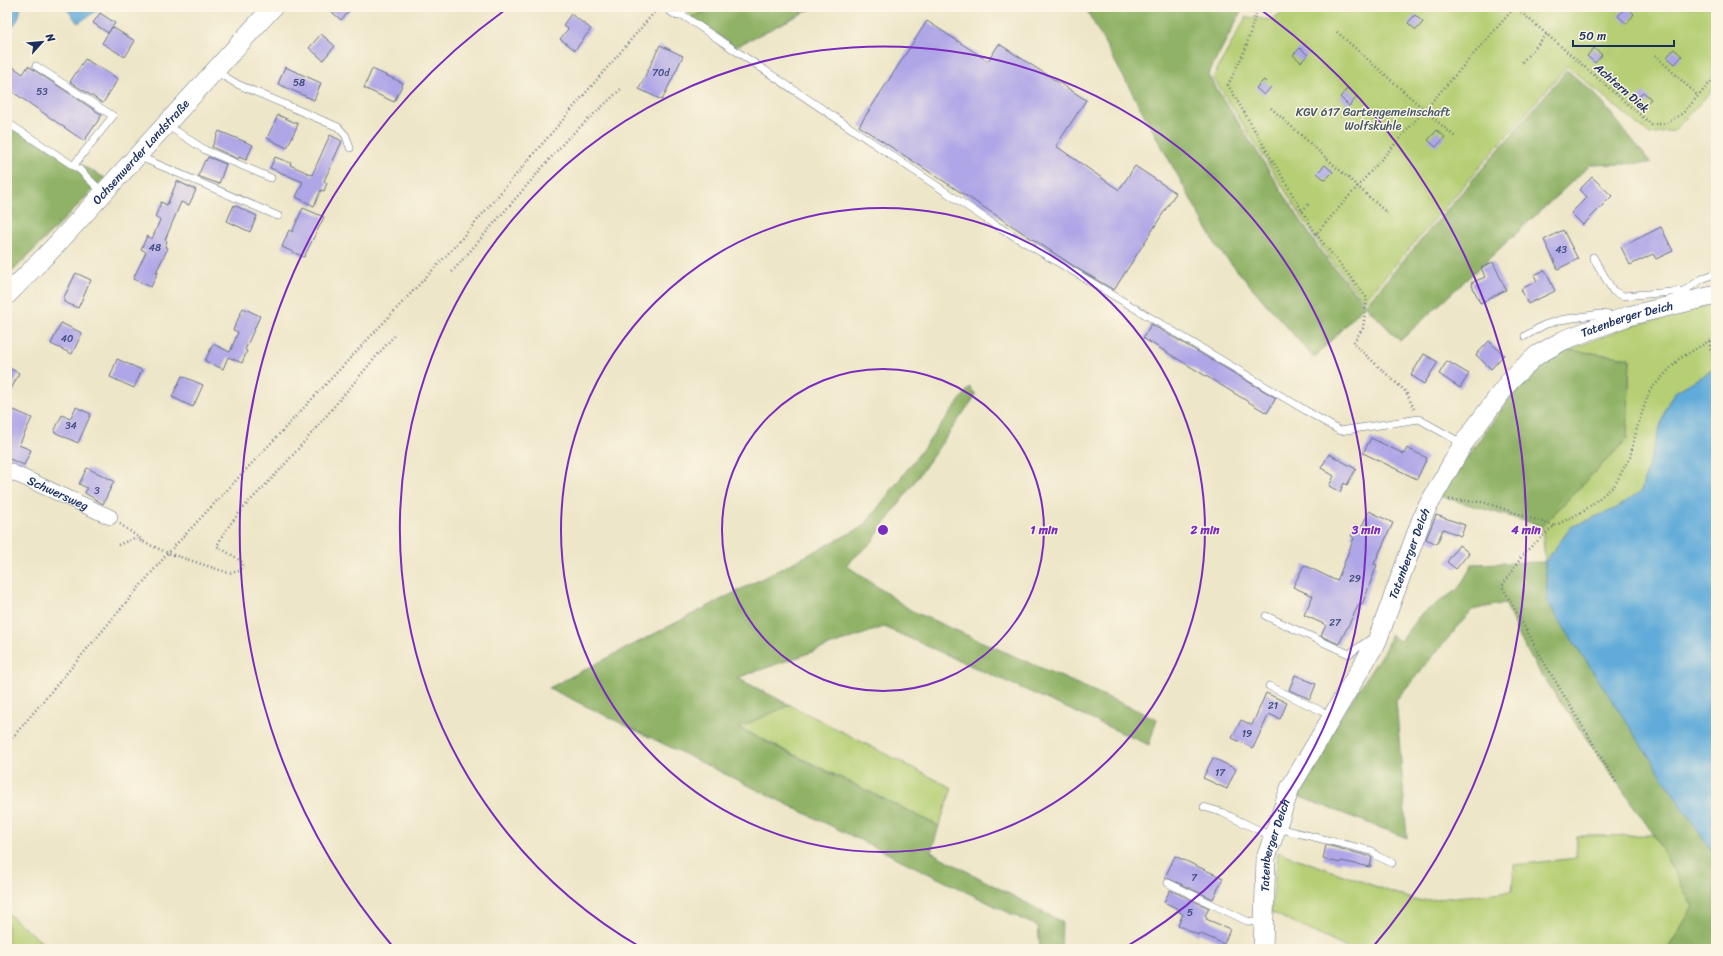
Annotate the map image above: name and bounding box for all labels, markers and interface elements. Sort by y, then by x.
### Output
north arrow [22,22,62,62]
scale bar [1573,22,1674,48]
text: 50 m [1579,25,1606,47]
text: N [40,29,61,46]
street label: Achtern Diek [1588,57,1655,119]
house number: 70d [652,64,670,82]
house number: 58 [293,74,305,92]
house number: 53 [36,83,48,101]
street label: Ochsenwerder Landstraße [87,94,195,210]
park label: KGV 617 Gartengemeinschaft Wolfskuhle [1296,101,1451,137]
house number: 48 [149,239,161,257]
house number: 43 [1555,241,1567,259]
street label: Tatenberger Deich [1577,295,1675,344]
house number: 40 [61,330,73,348]
house number: 34 [65,417,77,435]
street label: Schwersweg [24,470,92,517]
house number: 3 [94,482,100,500]
street label: Tatenberger Deich [1382,503,1436,602]
text: 1 min [1030,519,1058,541]
text: 2 min [1189,519,1220,541]
text: 3 min [1351,519,1381,541]
text: 4 min [1510,519,1541,541]
centre of rings [876,523,890,537]
house number: 29 [1349,570,1361,588]
house number: 27 [1329,614,1342,632]
house number: 21 [1268,697,1278,715]
house number: 19 [1242,725,1252,743]
house number: 17 [1215,764,1226,782]
street label: Tatenberger Deich [1254,796,1296,892]
house number: 7 [1191,869,1198,887]
house number: 5 [1187,904,1193,922]

